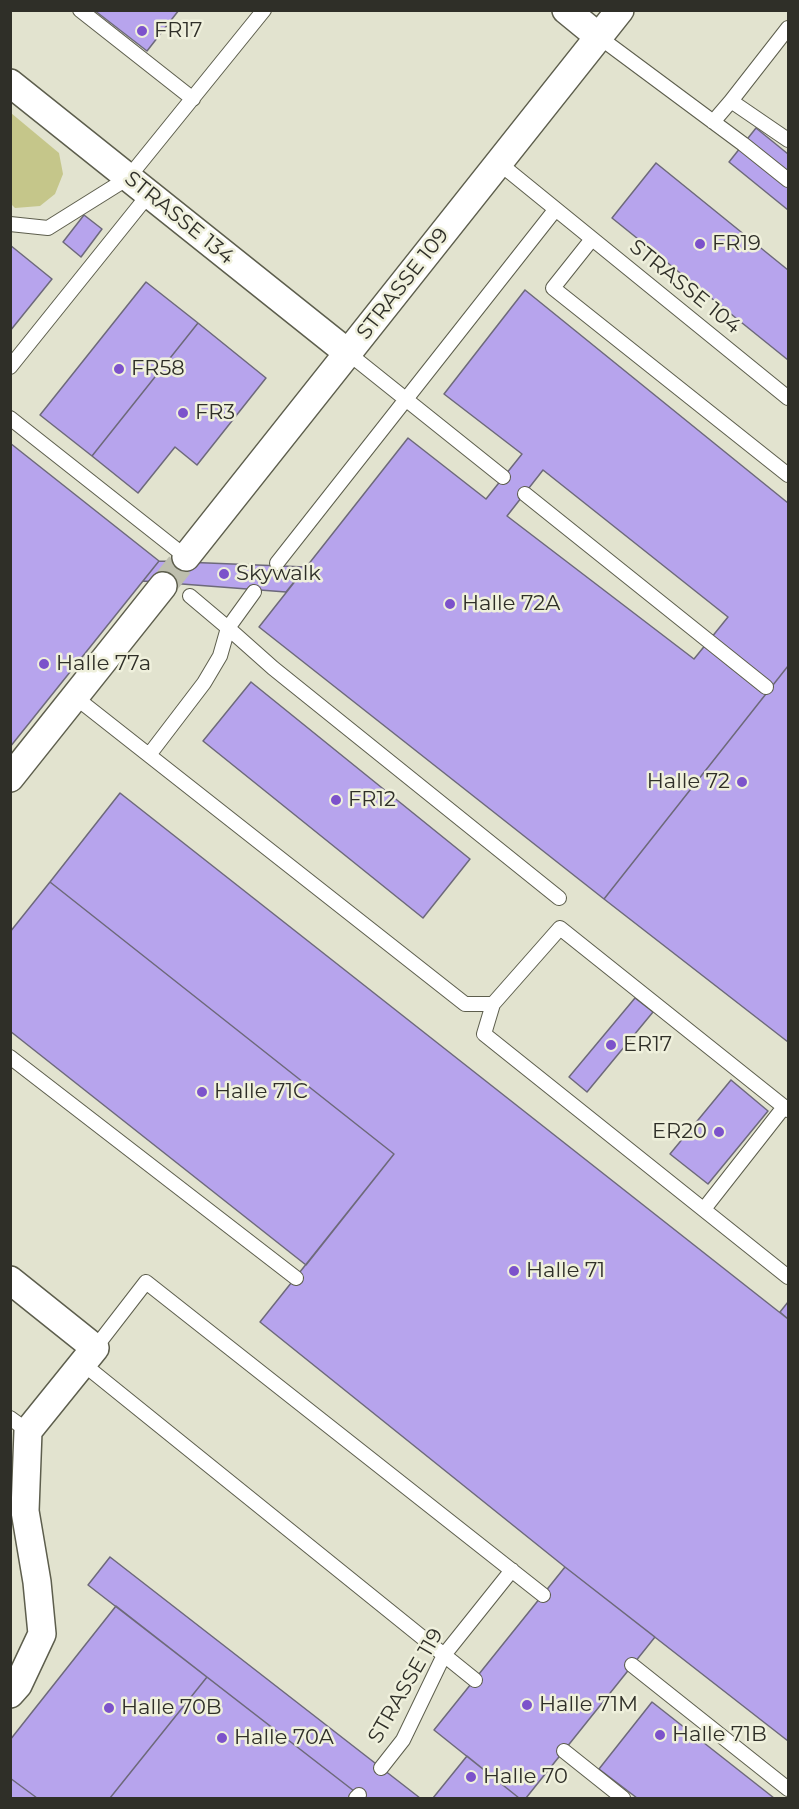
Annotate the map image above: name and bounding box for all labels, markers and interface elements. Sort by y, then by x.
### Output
place label: FR17 [154,18,202,44]
marker: FR17 [135,24,149,38]
street label: STRASSE 134 [119,166,239,270]
street label: STRASSE 109 [352,223,454,345]
place label: FR19 [712,231,761,257]
street label: STRASSE 104 [624,234,746,340]
marker: FR19 [693,237,707,251]
place label: FR58 [131,356,185,382]
marker: FR58 [112,362,126,376]
place label: FR3 [195,400,235,426]
marker: FR3 [176,406,190,420]
place label: Skywalk [236,561,321,587]
marker: Skywalk [217,567,231,581]
place label: Halle 72A [462,591,560,617]
marker: Halle 72A [443,597,457,611]
place label: Halle 77a [56,651,151,677]
marker: Halle 77a [37,657,51,671]
place label: Halle 72 [647,769,730,795]
marker: Halle 72 [735,775,749,789]
place label: FR12 [348,787,396,813]
marker: FR12 [329,793,343,807]
place label: ER17 [623,1032,672,1058]
marker: ER17 [604,1038,618,1052]
place label: Halle 71C [214,1079,308,1105]
marker: Halle 71C [195,1085,209,1099]
place label: ER20 [652,1119,707,1145]
marker: ER20 [712,1125,726,1139]
place label: Halle 71 [526,1258,605,1284]
marker: Halle 71 [507,1264,521,1278]
street label: STRASSE 119 [363,1624,449,1748]
place label: Halle 71M [539,1692,638,1718]
place label: Halle 70B [121,1695,222,1721]
marker: Halle 71M [520,1698,534,1712]
marker: Halle 70B [102,1701,116,1715]
place label: Halle 71B [672,1722,767,1748]
place label: Halle 70A [234,1725,334,1751]
marker: Halle 71B [653,1728,667,1742]
marker: Halle 70A [215,1731,229,1745]
place label: Halle 70 [483,1764,568,1790]
marker: Halle 70 [464,1770,478,1784]

